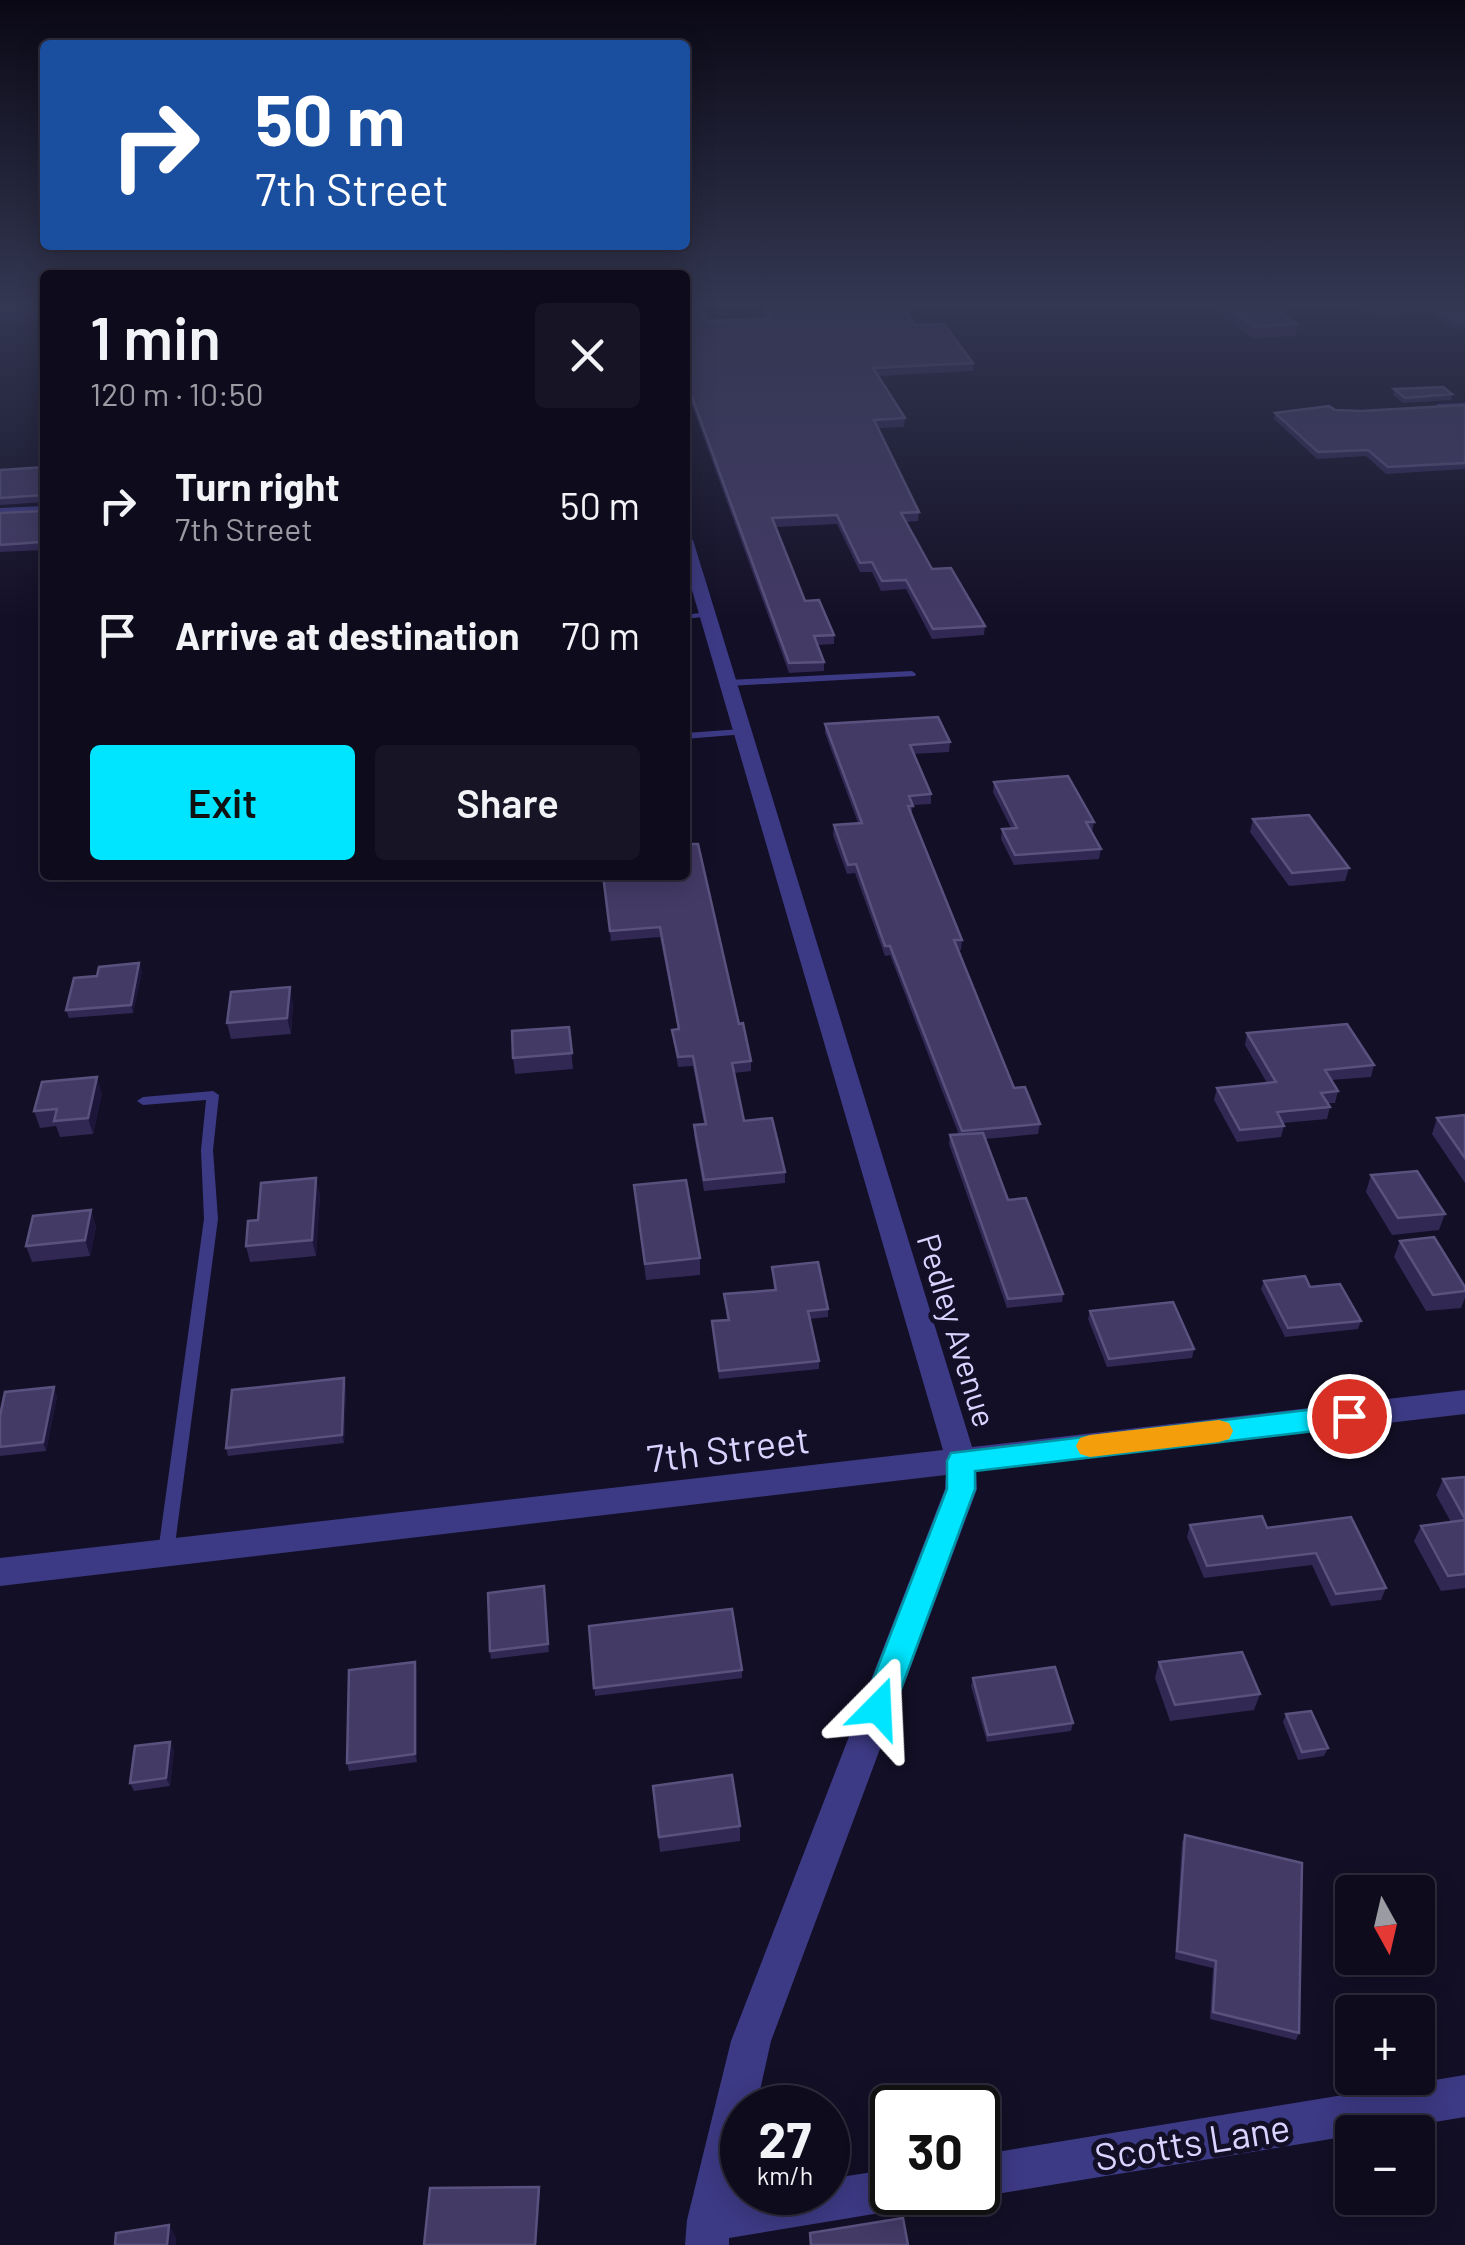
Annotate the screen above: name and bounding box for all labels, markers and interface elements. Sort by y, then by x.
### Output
text: 50 m [255,76,405,160]
icon: right [90,80,220,210]
text: 7th Street [255,161,449,215]
text: 1 min [90,300,221,372]
button: close [535,303,640,408]
text: 120 m · 10:50 [90,374,263,412]
text: Turn right [175,463,340,509]
icon: right [90,478,145,533]
text: 50 m [560,482,640,528]
text: 7th Street [175,509,313,547]
icon: arrive [90,608,145,663]
text: Arrive at destination [175,612,520,658]
text: 70 m [562,612,640,658]
button: Exit [90,745,355,860]
button: Share [375,745,640,860]
street label: Pedley Avenue [911,1229,1005,1431]
pin [1307,1374,1392,1459]
icon: arrive [1322,1389,1377,1444]
street label: 7th Street [644,1415,812,1481]
position arrow [826,1656,930,1760]
north arrow [1335,1875,1435,1975]
map controls [1335,1875,1435,2215]
button: + [1335,1995,1435,2095]
speed limit sign: 30 [870,2085,1000,2215]
street label: Scotts Lane [1091,2103,1293,2179]
text: 27 [759,2108,811,2168]
button: − [1335,2115,1435,2215]
text: km/h [757,2160,813,2190]

